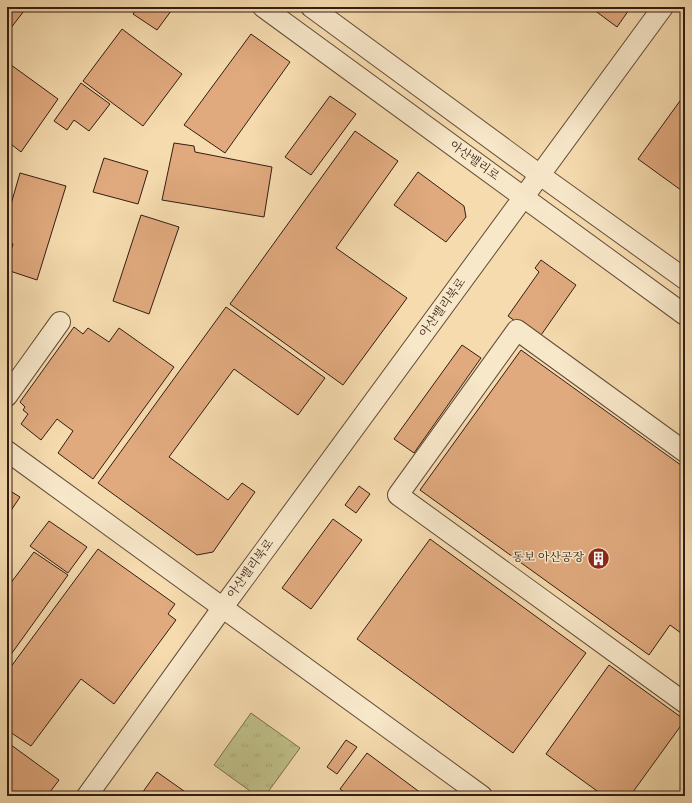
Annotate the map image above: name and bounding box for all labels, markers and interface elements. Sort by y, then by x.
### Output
street label: 아산밸리로 [446,137,502,185]
street label: 아산밸리북로 [416,275,470,341]
street label: 아산밸리북로 [224,536,278,602]
building icon: 동보 아산공장 [586,545,612,571]
place label: 동보 아산공장 [512,550,584,566]

